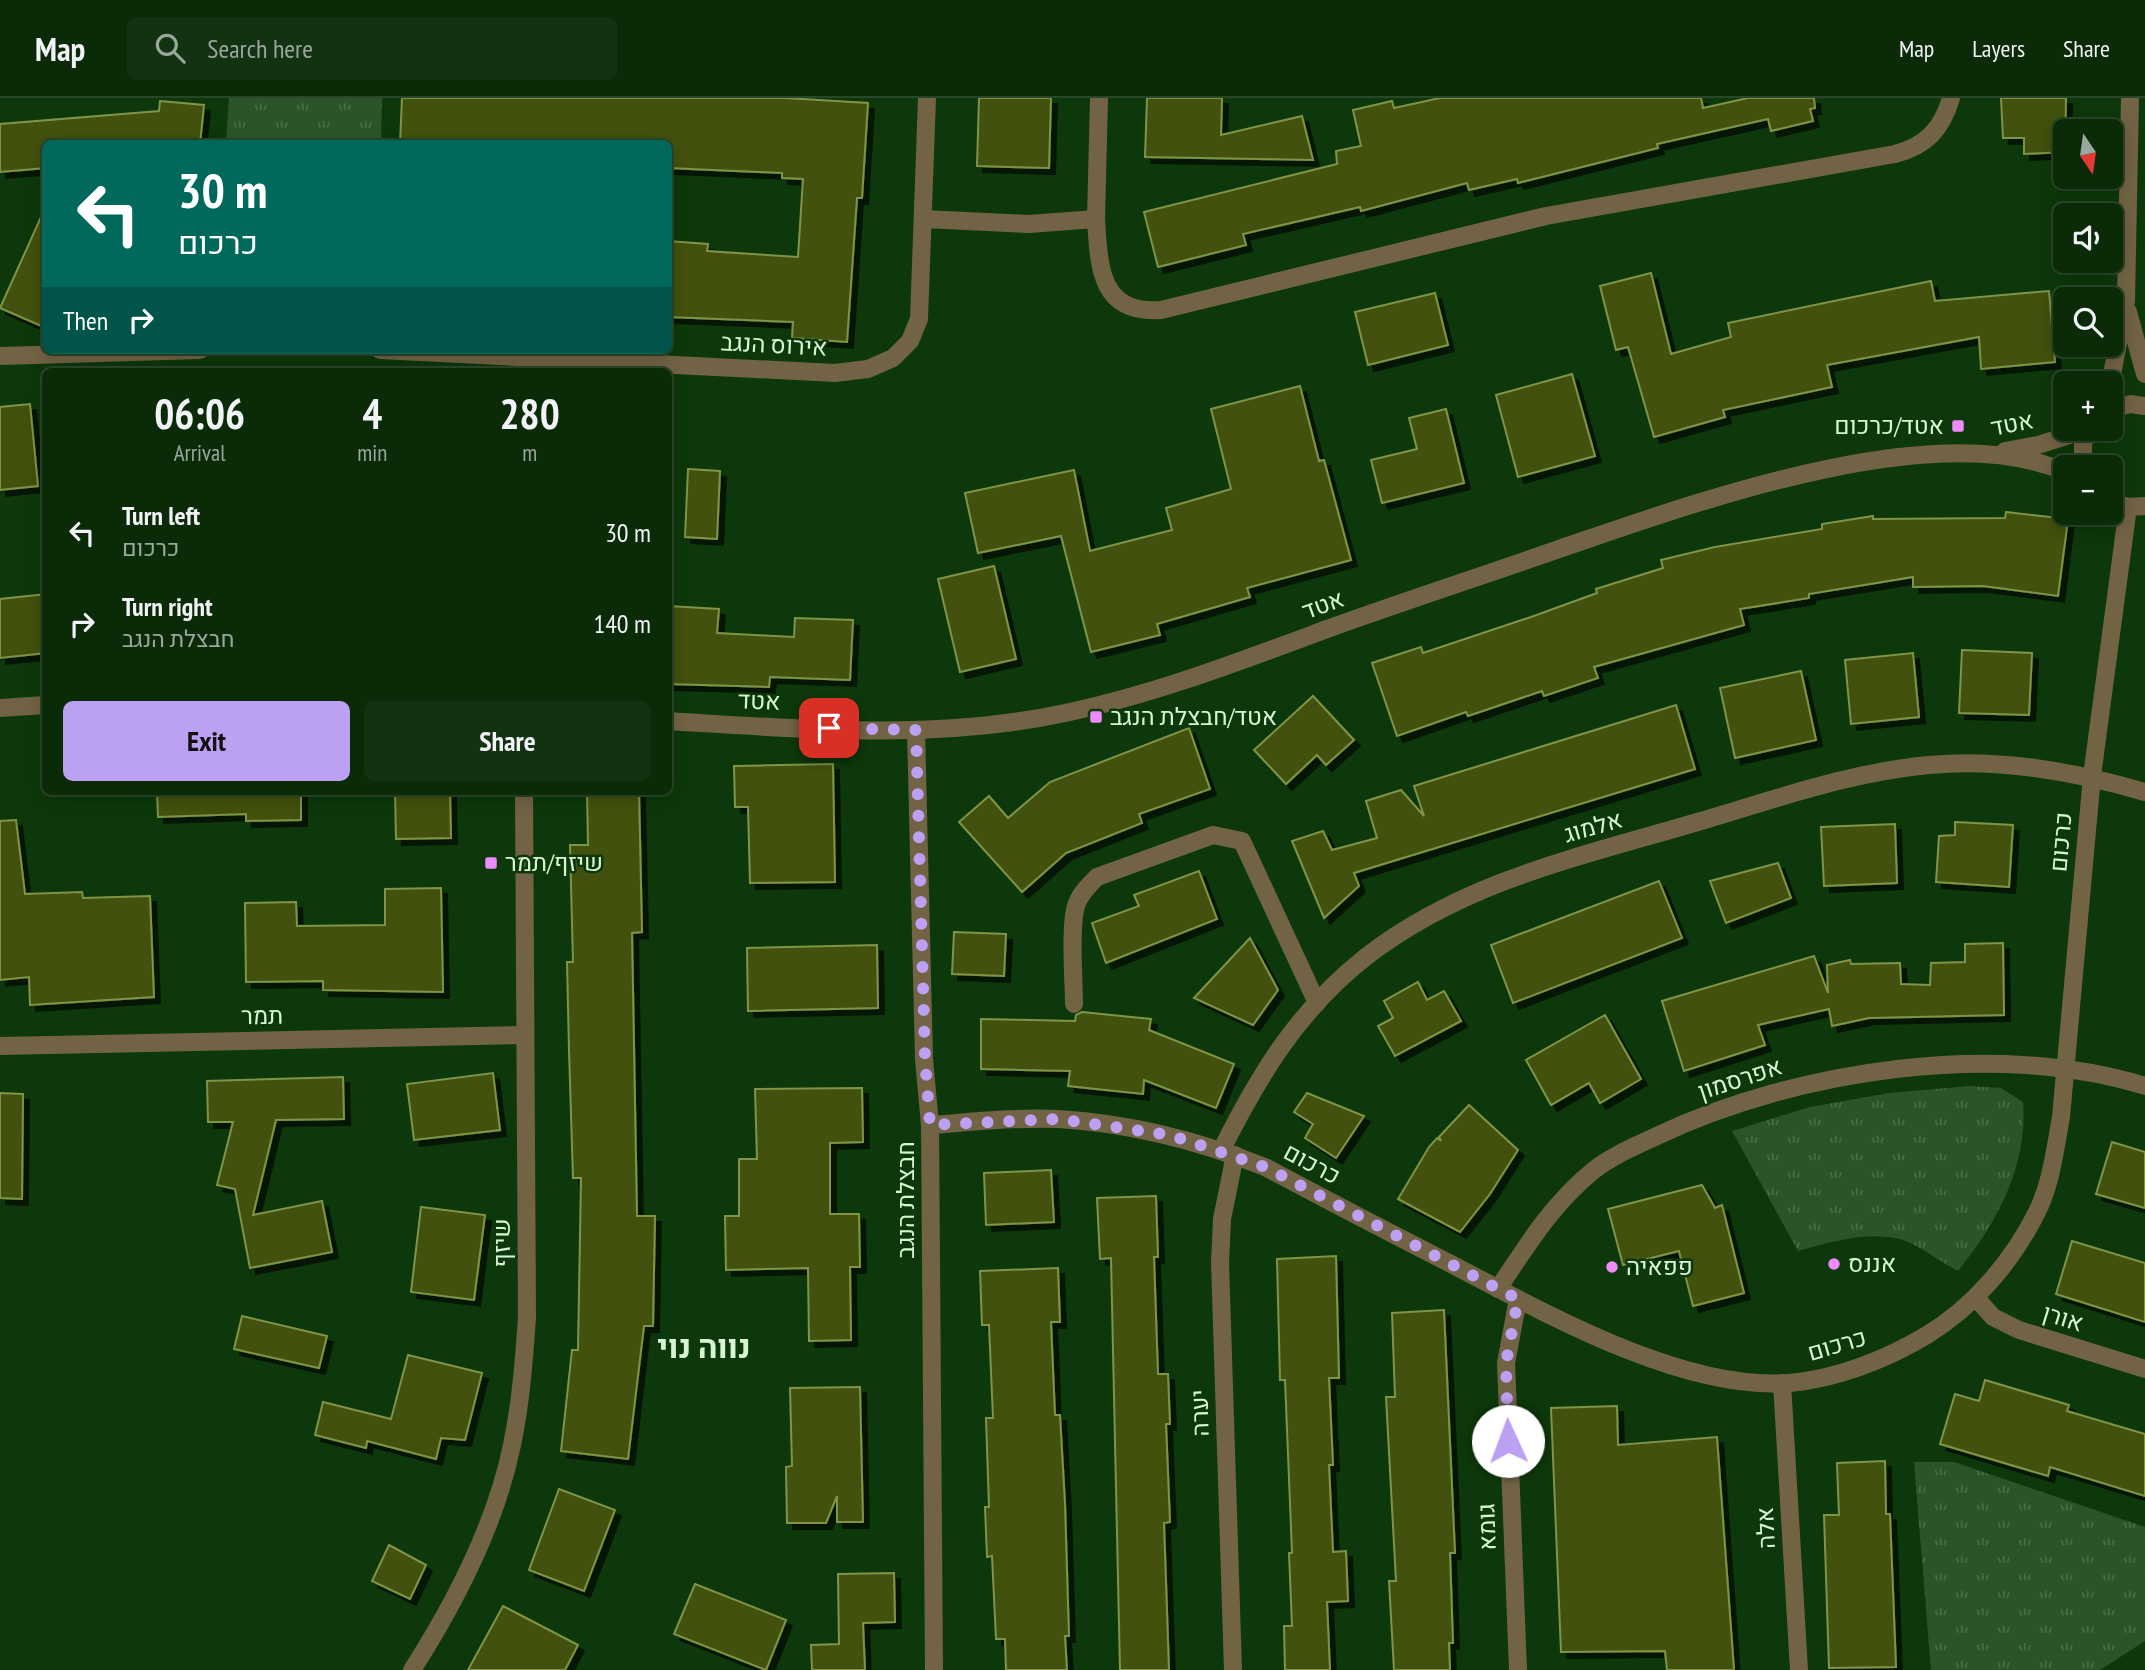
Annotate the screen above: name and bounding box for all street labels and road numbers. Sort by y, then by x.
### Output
street label: אירוס הנגב [720,326,828,363]
street label: אטד [1988,404,2036,443]
street label: אטד [1297,583,1348,626]
street label: אטד [737,684,781,717]
street label: אלמוג [1560,803,1626,850]
street label: כרכום [2042,811,2079,873]
street label: תמר [241,1000,283,1031]
street label: אפרסמון [1694,1050,1786,1107]
street label: כרכום [1279,1136,1346,1191]
street label: חבצלת הנגב [890,1141,921,1259]
street label: שיזף [486,1218,517,1268]
street label: אורן [2039,1297,2087,1338]
street label: כרכום [1804,1321,1870,1368]
street label: יערה [1183,1389,1216,1437]
street label: גומא [1470,1503,1503,1551]
street label: אלה [1749,1506,1782,1550]

